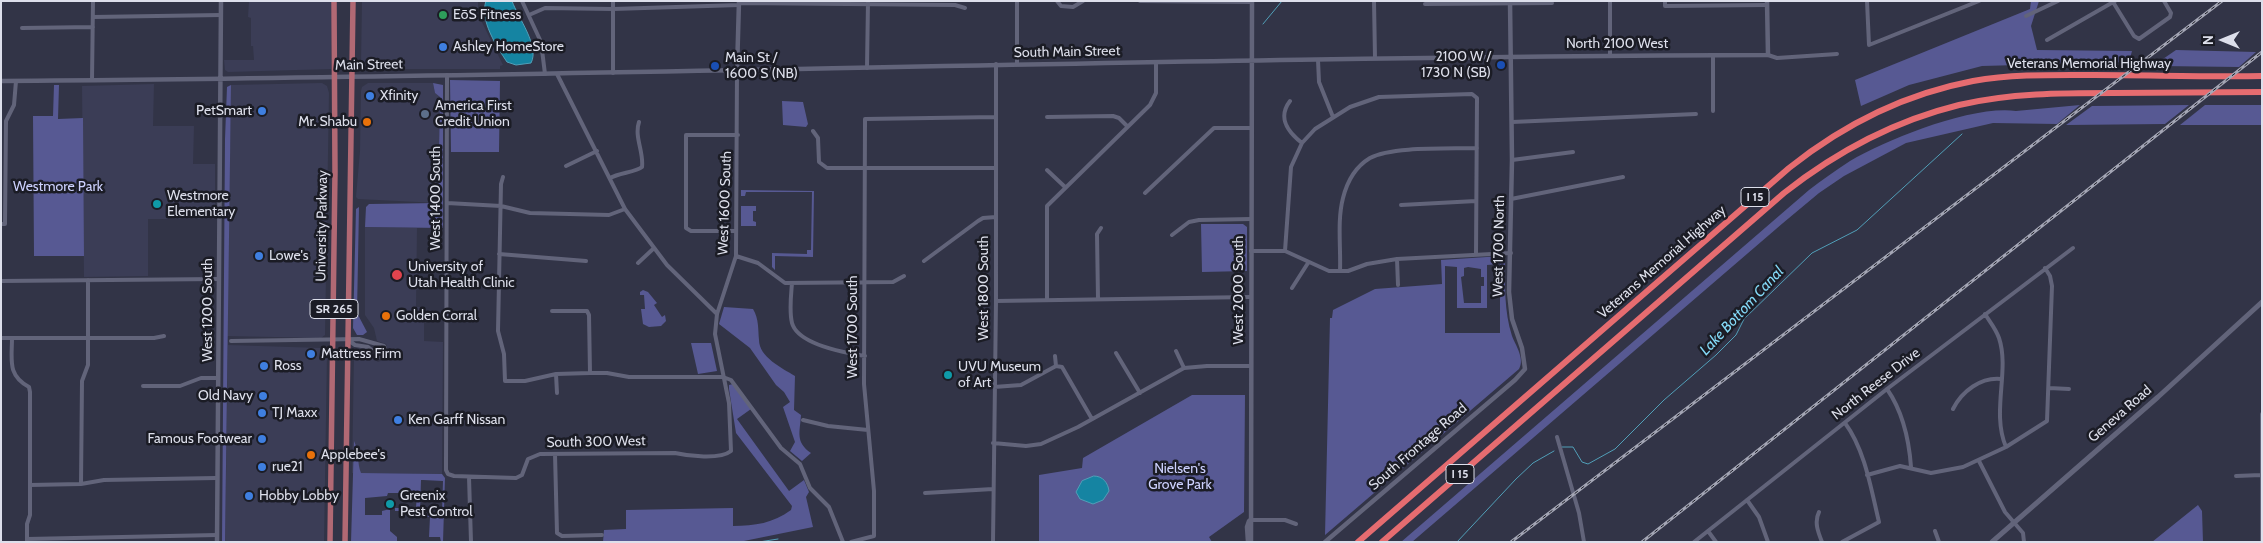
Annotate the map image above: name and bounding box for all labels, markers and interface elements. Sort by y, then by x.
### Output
place label: EōS Fitness [453,7,521,23]
marker: EōS Fitness [437,9,449,21]
north arrow [2198,15,2248,65]
text: N [2199,35,2217,45]
street label: North 2100 West [1566,36,1668,52]
place label: Ashley HomeStore [453,39,564,55]
marker: Ashley HomeStore [437,41,449,53]
street label: South Main Street [1014,43,1120,61]
place label: 2100 W / 1730 N (SB) [1421,49,1491,82]
place label: Main St / 1600 S (NB) [725,50,798,82]
street label: Main Street [335,56,403,74]
street label: Veterans Memorial Highway [2007,56,2171,72]
marker: 2100 W / 1730 N (SB) [1495,59,1507,71]
marker: Main St / 1600 S (NB) [709,60,721,72]
place label: Xfinity [380,88,418,104]
marker: Xfinity [364,90,376,102]
place label: America First Credit Union [435,98,512,130]
place label: PetSmart [196,103,252,119]
marker: PetSmart [256,105,268,117]
marker: America First Credit Union [419,108,431,120]
place label: Mr. Shabu [298,114,357,130]
marker: Mr. Shabu [361,116,373,128]
street label: West 1400 South [428,146,444,250]
street label: West 1600 South [715,151,735,255]
street label: University Parkway [313,170,331,282]
park label: Westmore Park [13,179,103,195]
place label: Westmore Elementary [167,188,235,220]
road number: I 15 [1741,188,1769,206]
street label: West 1700 North [1490,195,1508,297]
marker: Westmore Elementary [151,198,163,210]
street label: Veterans Memorial Highway [1595,202,1729,322]
street label: West 1800 South [976,236,992,340]
street label: West 2000 South [1231,236,1247,344]
place label: Lowe's [269,248,309,264]
marker: Lowe's [253,250,265,262]
street label: West 1200 South [200,258,216,362]
place label: University of Utah Health Clinic [408,259,515,292]
water label: Lake Bottom Canal [1696,263,1788,359]
marker: University of Utah Health Clinic [390,268,404,282]
street label: West 1700 South [845,275,861,379]
road number: SR 265 [310,300,358,318]
place label: Golden Corral [396,308,477,324]
marker: Golden Corral [380,310,392,322]
street label: North Reese Drive [1829,344,1923,424]
place label: Mattress Firm [321,346,401,362]
marker: Mattress Firm [305,348,317,360]
place label: Ross [274,358,301,374]
place label: UVU Museum of Art [958,359,1041,392]
marker: Ross [258,360,270,372]
marker: UVU Museum of Art [942,369,954,381]
street label: Geneva Road [2085,382,2155,446]
place label: Old Navy [198,388,253,404]
marker: Old Navy [257,390,269,402]
street label: South Frontage Road [1366,400,1470,494]
place label: TJ Maxx [272,405,317,421]
marker: TJ Maxx [256,407,268,419]
place label: Ken Garff Nissan [408,412,505,428]
marker: Ken Garff Nissan [392,414,404,426]
place label: Famous Footwear [147,431,252,447]
marker: Famous Footwear [256,433,268,445]
street label: South 300 West [546,433,646,451]
place label: Applebee's [321,447,386,463]
marker: Applebee's [305,449,317,461]
place label: rue21 [272,459,303,475]
marker: rue21 [256,461,268,473]
park label: Nielsen's Grove Park [1148,461,1212,494]
road number: I 15 [1446,464,1474,484]
place label: Hobby Lobby [259,488,339,504]
place label: Greenix Pest Control [400,488,472,520]
marker: Hobby Lobby [243,490,255,502]
marker: Greenix Pest Control [384,498,396,510]

